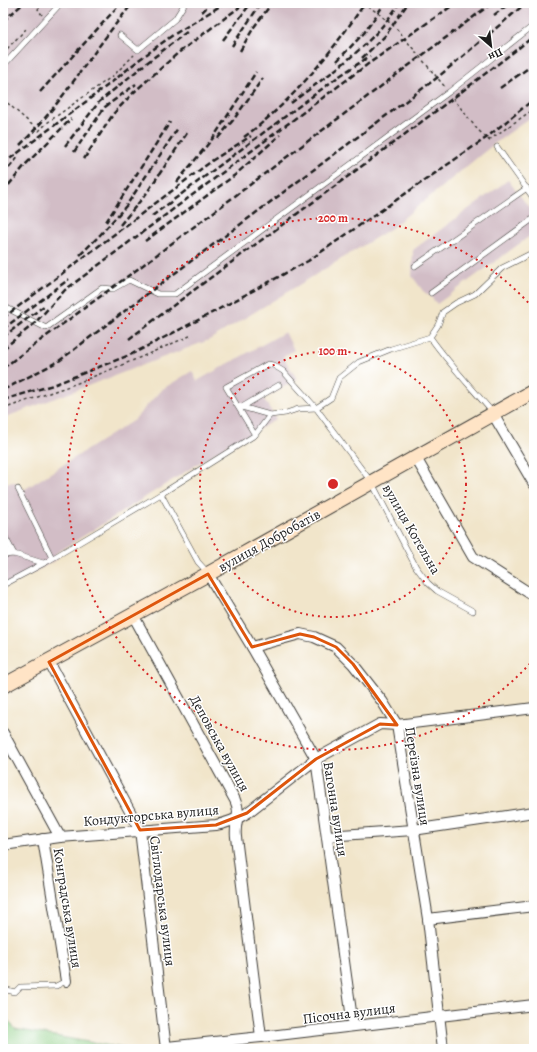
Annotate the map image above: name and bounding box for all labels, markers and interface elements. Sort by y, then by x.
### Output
north arrow [471,26,511,66]
text: Пн [485,44,505,65]
text: 200 m [318,210,348,226]
text: 100 m [319,343,347,359]
centre of rings [326,477,340,491]
street label: вулиця Котельна [378,481,445,578]
street label: вулиця Добробатів [215,504,324,576]
street label: Деповська вулиця [185,691,254,795]
street label: Переїзна вулиця [400,725,435,827]
street label: Вагонна вулиця [319,760,352,858]
street label: Кондукторська вулиця [82,800,220,831]
street label: Світлодарська вулиця [145,835,180,968]
street label: Конградська вулиця [49,847,86,970]
street label: Пісочна вулиця [302,998,397,1029]

